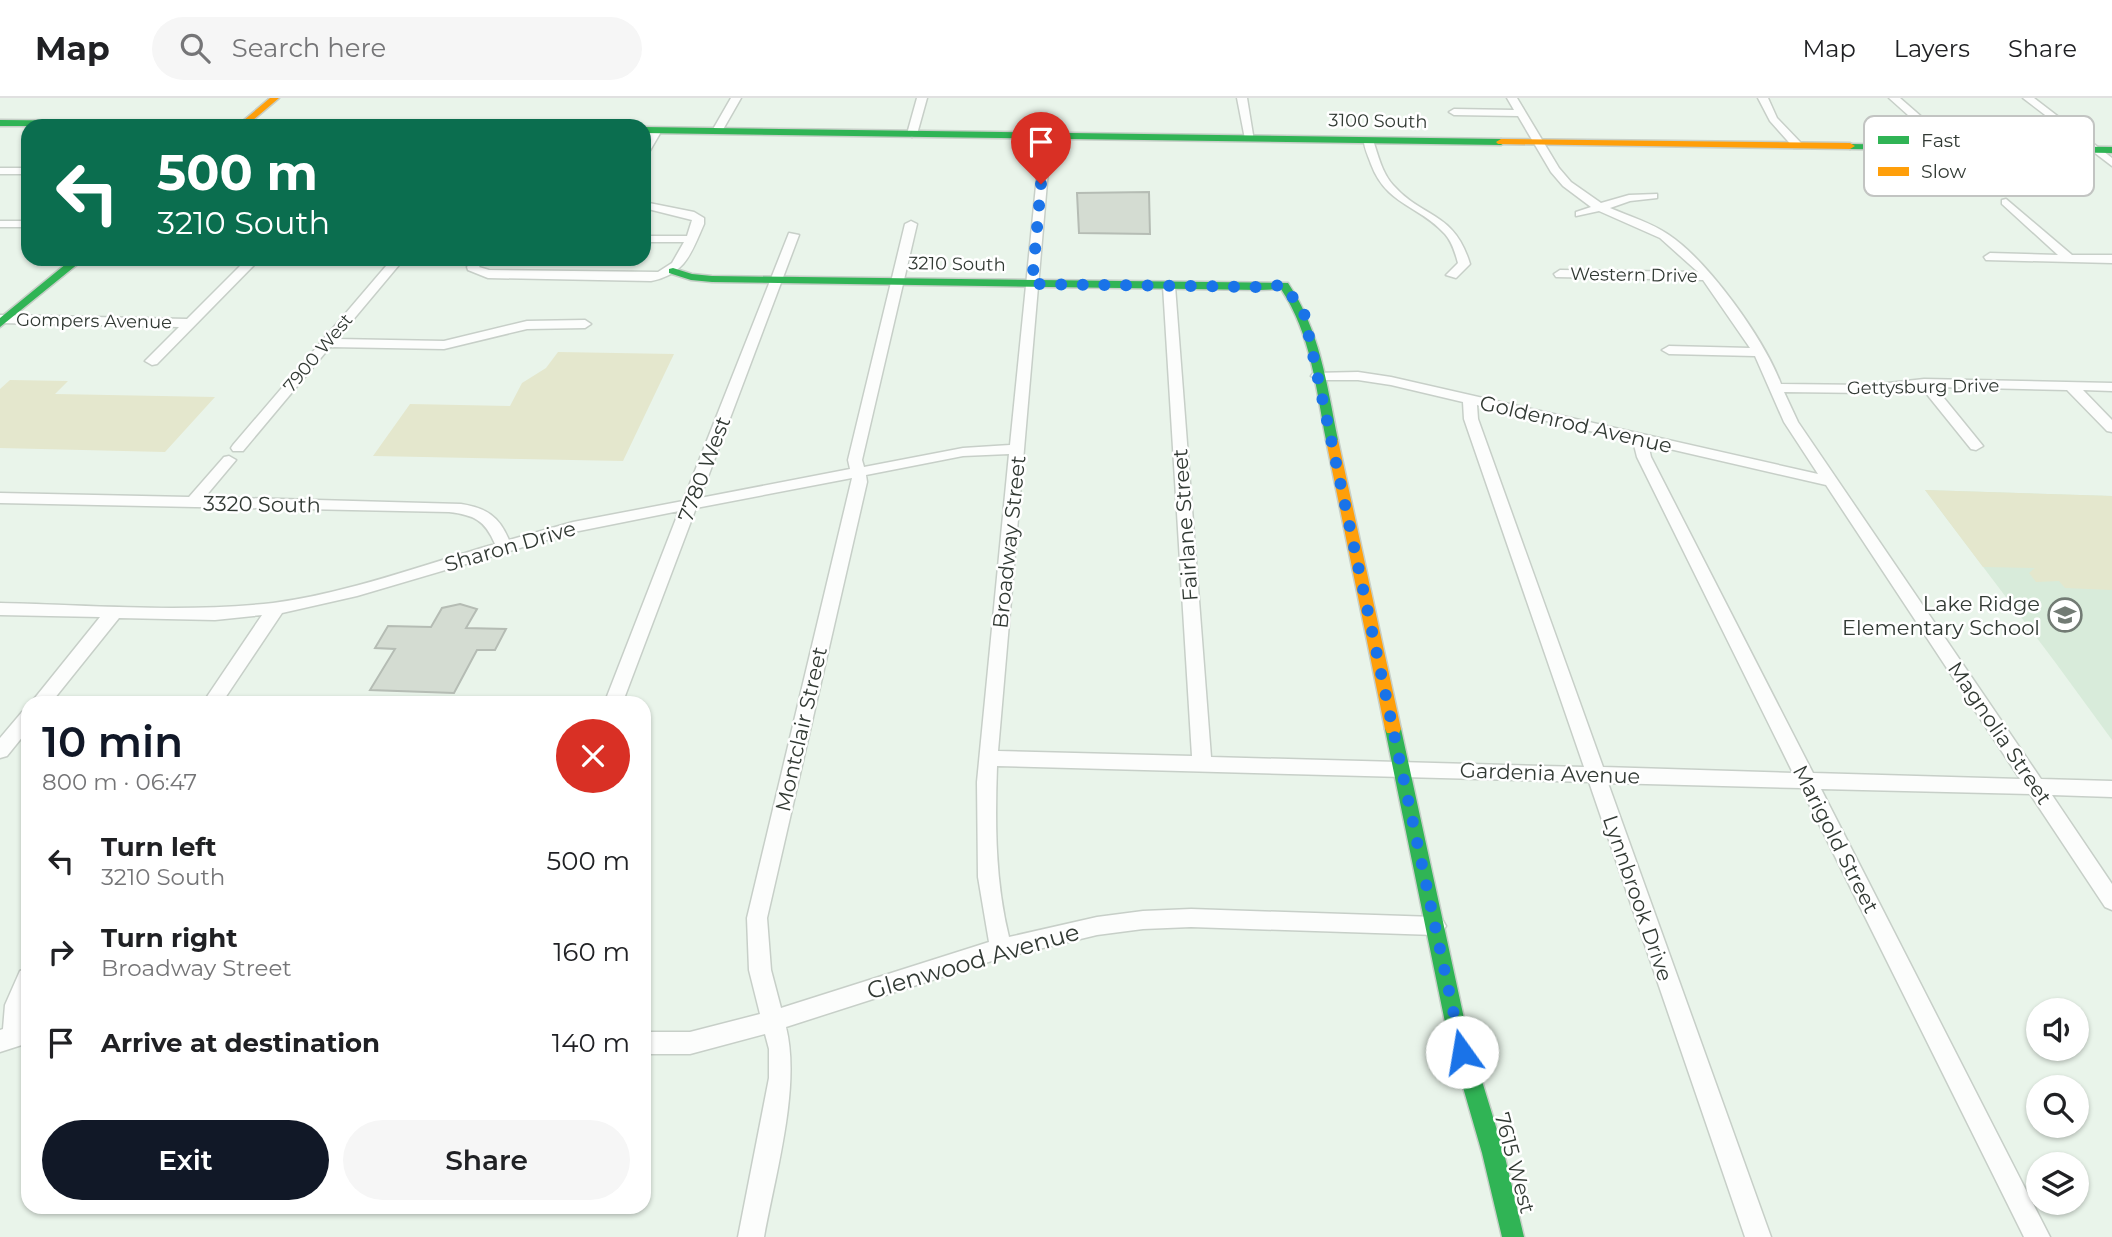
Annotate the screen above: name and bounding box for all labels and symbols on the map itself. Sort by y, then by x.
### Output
street label: 3100 South [1328,109,1428,133]
pin [1011,112,1071,184]
legend [1864,116,2094,196]
text: Fast [1921,129,1961,152]
text: Slow [1921,160,1966,183]
street label: 3210 South [908,252,1006,276]
street label: Western Drive [1570,263,1698,287]
street label: Gompers Avenue [16,309,172,333]
street label: 7900 West [279,309,357,397]
street label: Gettysburg Drive [1847,375,2000,399]
street label: Goldenrod Avenue [1477,390,1675,458]
street label: 7780 West [672,413,736,525]
street label: Fairlane Street [1167,448,1203,602]
street label: Broadway Street [987,454,1031,630]
street label: 3320 South [203,490,321,518]
street label: Sharon Drive [441,515,579,577]
place label: Lake Ridge Elementary School [1842,591,2040,640]
school or university icon: Lake Ridge Elementary School [2046,596,2084,634]
street label: Montclair Street [770,644,832,814]
street label: Magnolia Street [1943,657,2057,809]
street label: Gardenia Avenue [1459,757,1641,789]
street label: Marigold Street [1788,761,1884,917]
street label: Lynnbrook Drive [1598,812,1678,984]
street label: Glenwood Avenue [864,917,1082,1005]
position arrow [1425,1015,1499,1089]
street label: 7615 West [1490,1110,1540,1216]

